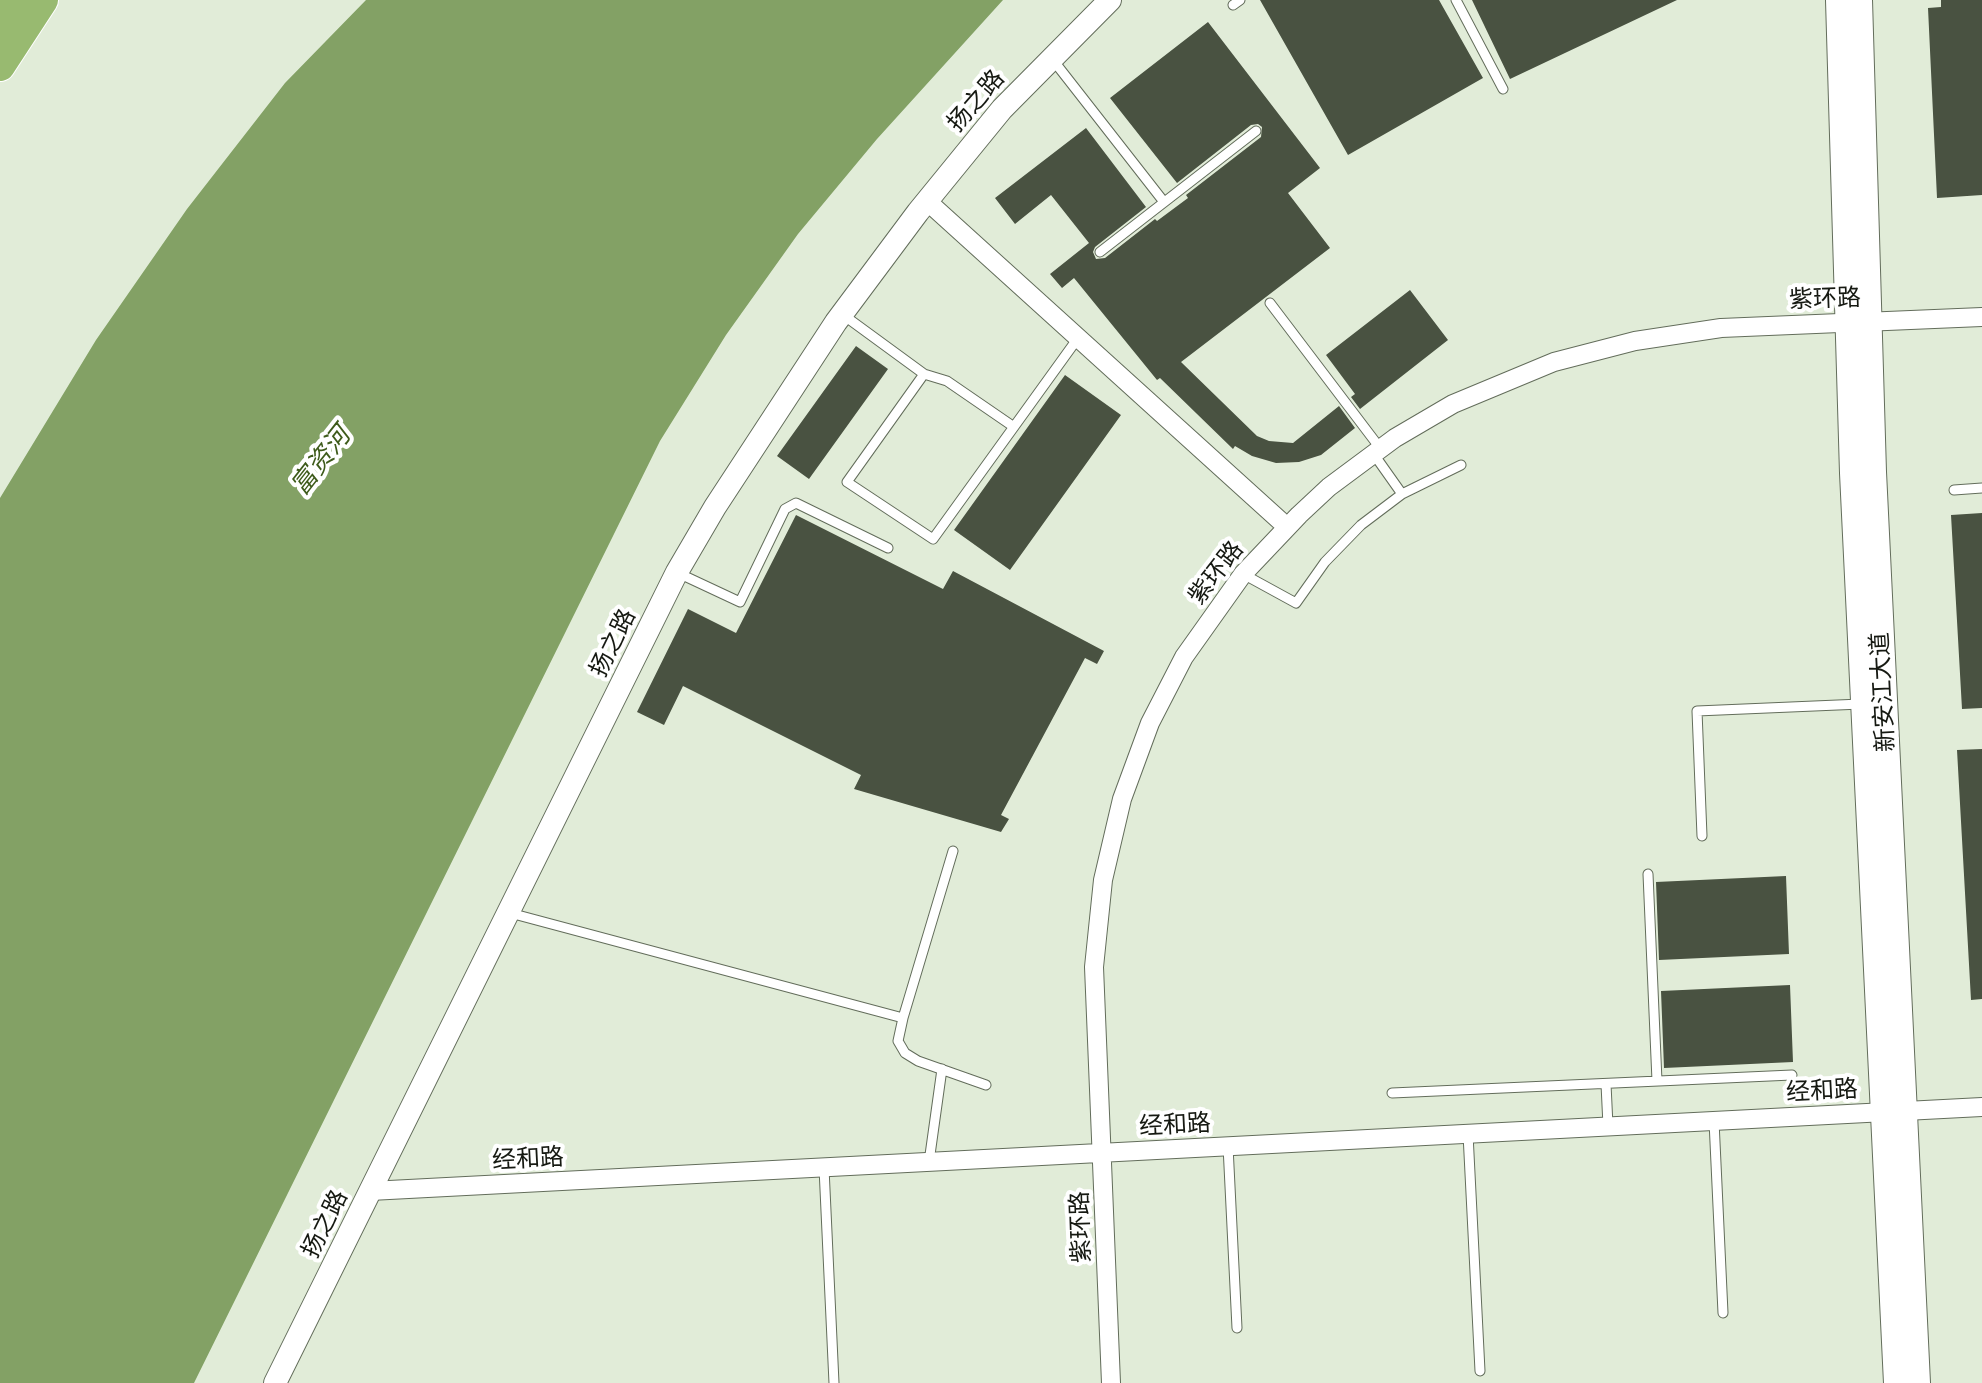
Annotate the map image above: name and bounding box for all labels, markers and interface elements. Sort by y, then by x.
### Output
street label: 扬之路 [942,64,1010,138]
street label: 紫环路 [1789,283,1861,315]
water label: 富资河 [285,421,357,501]
street label: 紫环路 [1182,536,1250,610]
street label: 扬之路 [584,604,642,682]
street label: 新安江大道 [1865,631,1901,753]
street label: 经和路 [1785,1075,1859,1107]
street label: 经和路 [1138,1109,1212,1141]
street label: 经和路 [491,1143,565,1175]
street label: 扬之路 [296,1185,354,1263]
street label: 紫环路 [1065,1191,1097,1263]

